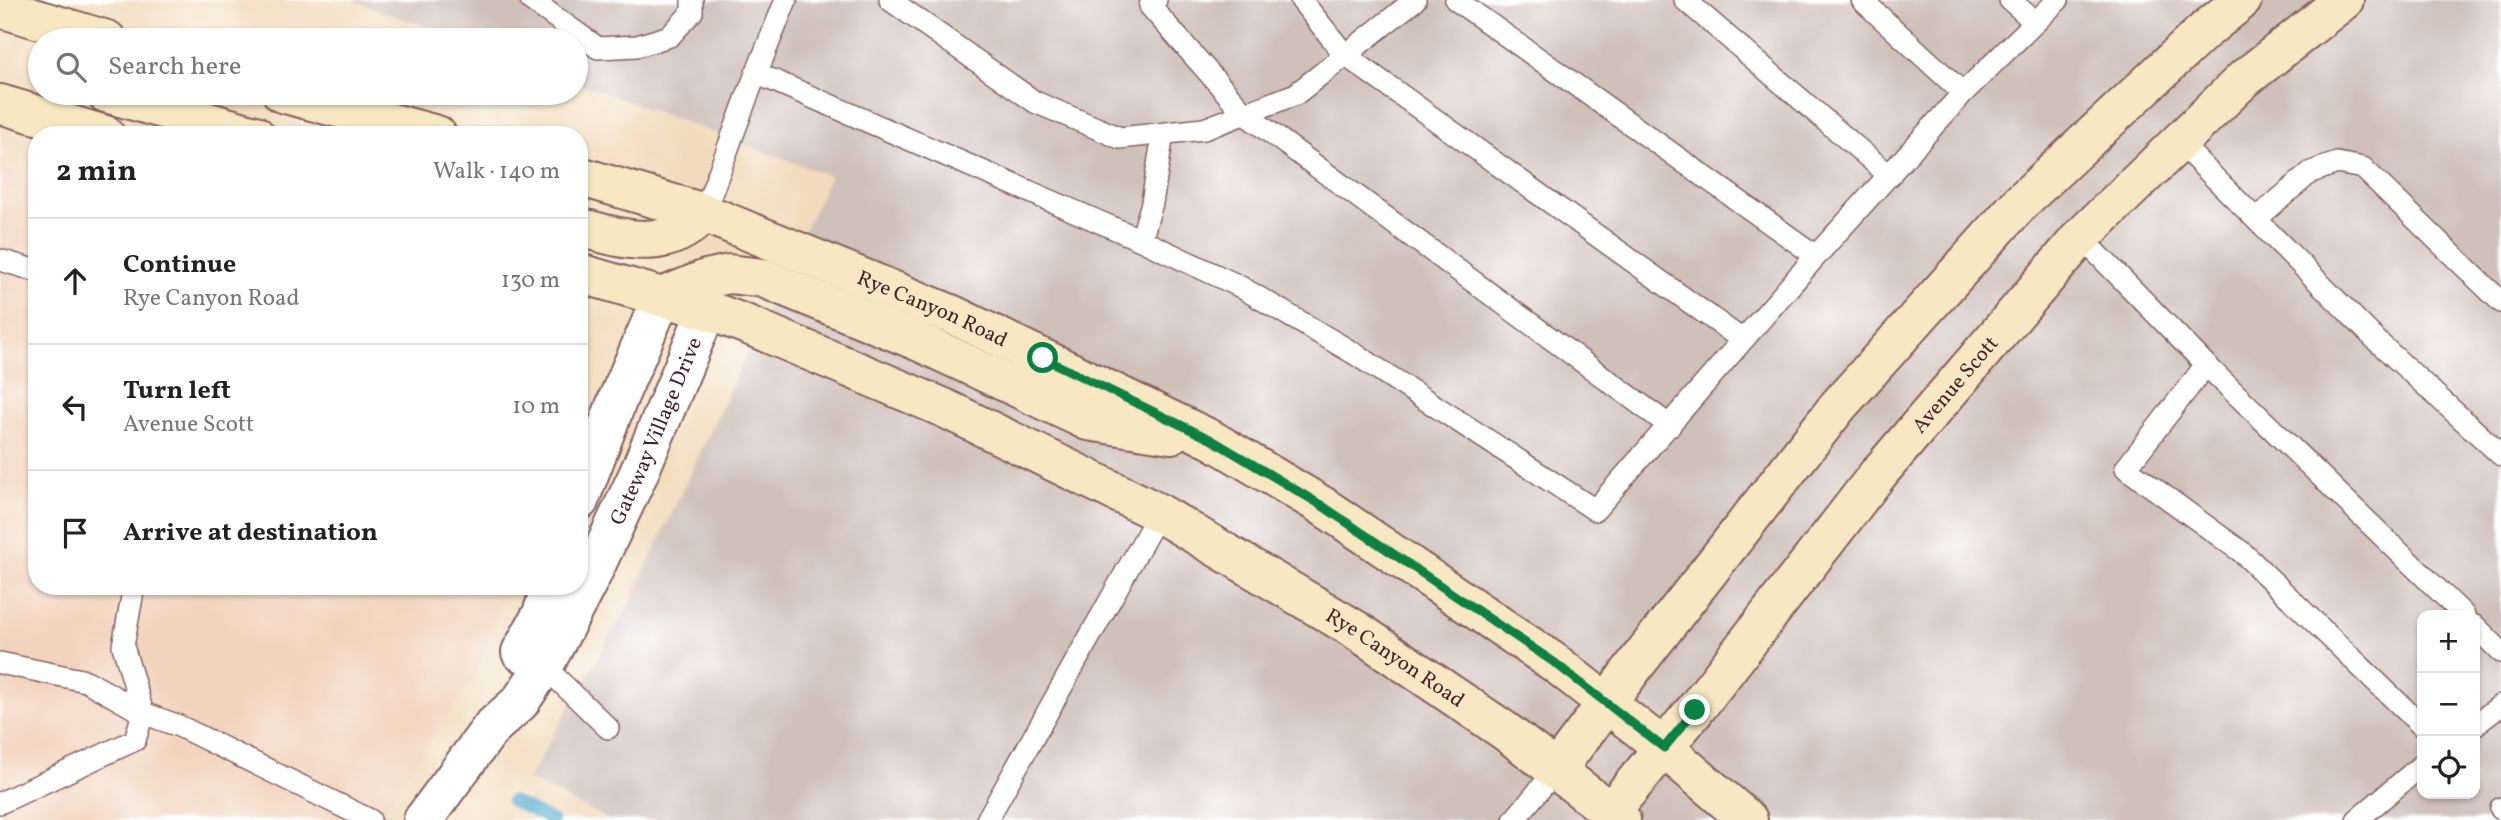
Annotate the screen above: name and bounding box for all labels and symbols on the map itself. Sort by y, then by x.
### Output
street label: Rye Canyon Road [852,264,1012,355]
street label: Avenue Scott [1906,330,2006,440]
street label: Gateway Village Drive [604,333,710,530]
route start [1027,342,1058,373]
street label: Rye Canyon Road [1320,602,1470,715]
route end [1679,694,1710,725]

